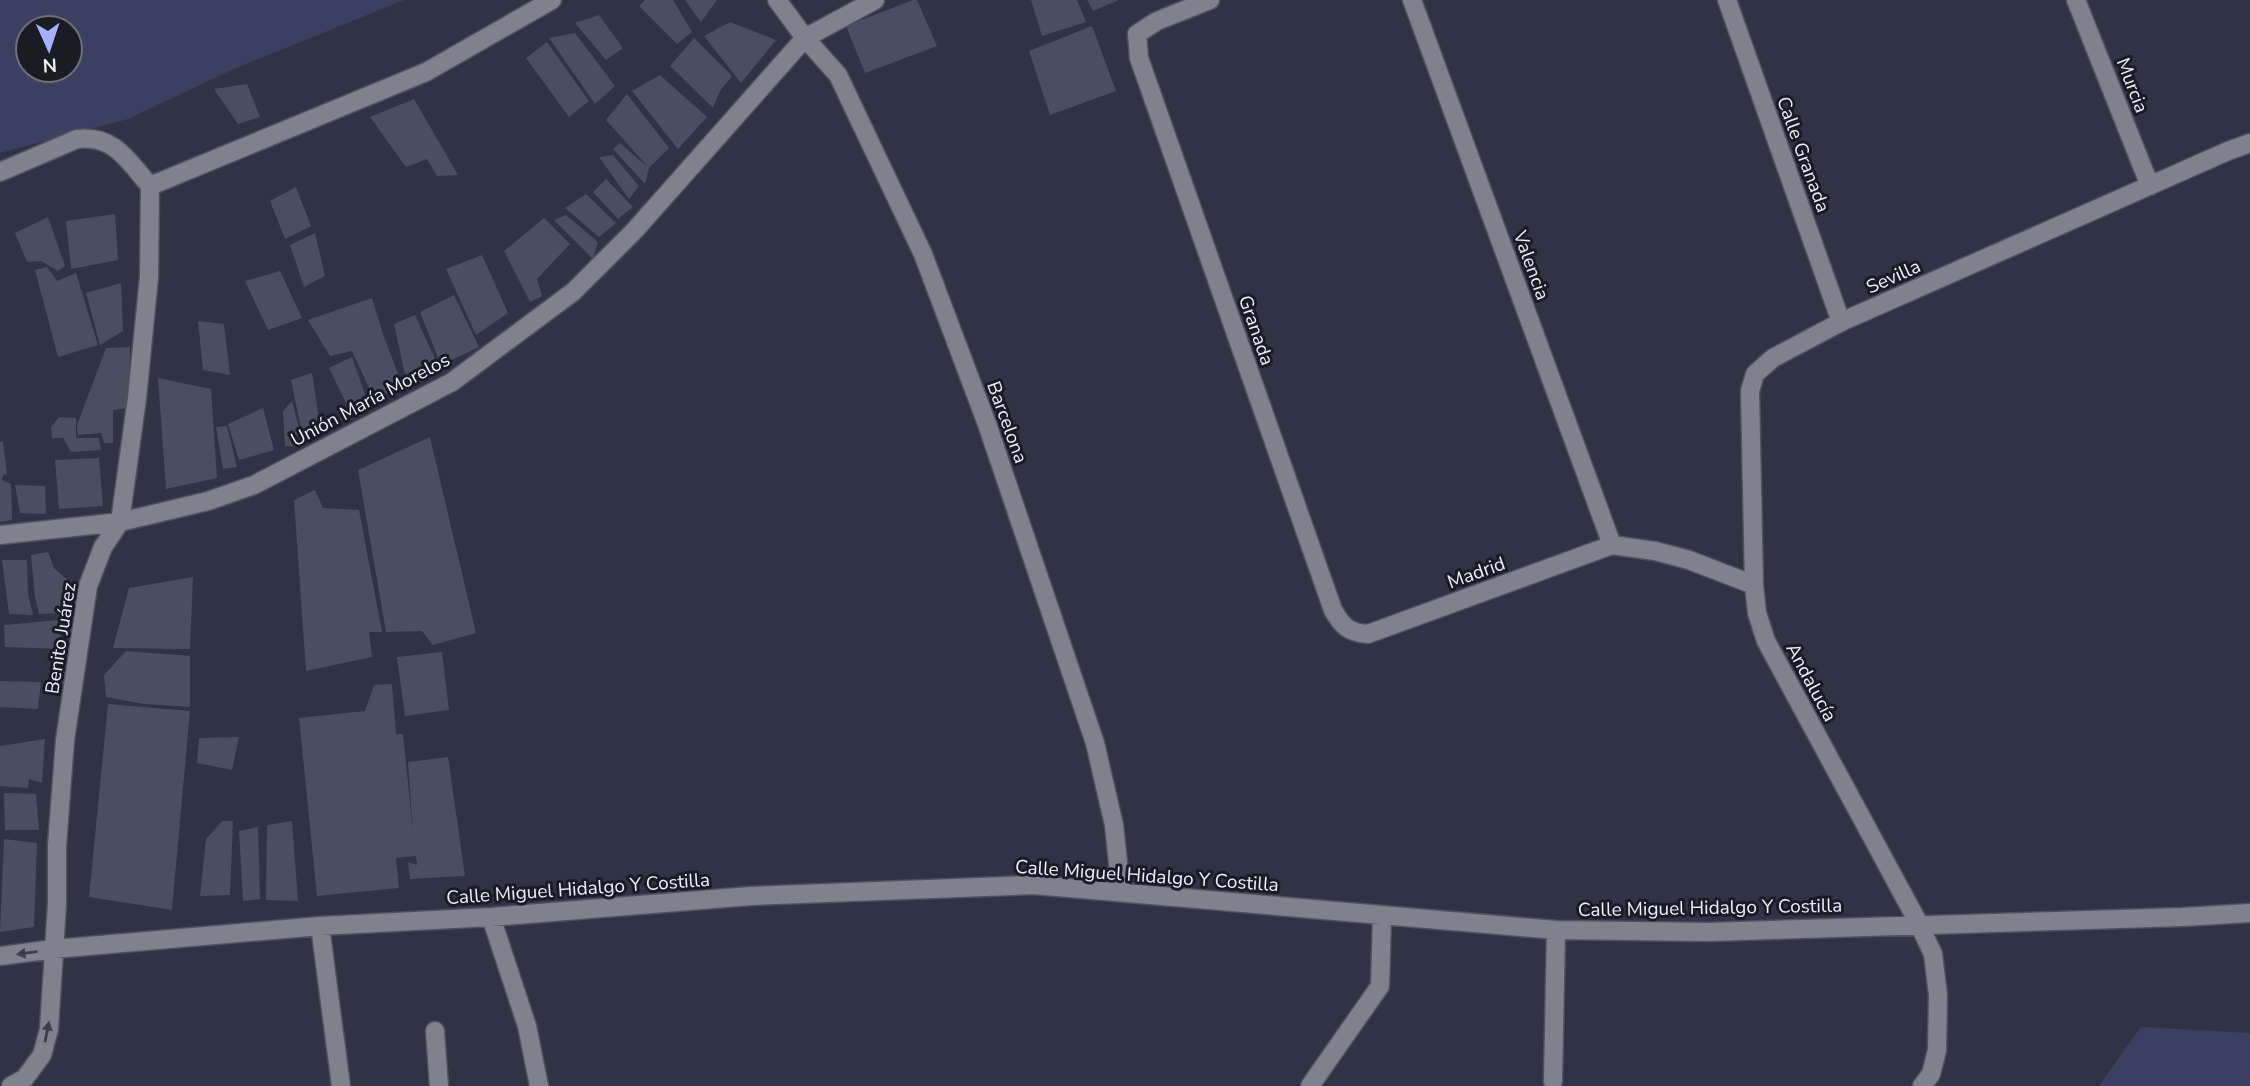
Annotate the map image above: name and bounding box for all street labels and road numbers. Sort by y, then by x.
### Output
street label: Murcia [2110,54,2154,117]
street label: Calle Granada [1770,93,1836,216]
street label: Valencia [1506,226,1556,304]
street label: Sevilla [1862,253,1925,300]
street label: Granada [1232,292,1280,369]
street label: Unión María Morelos [286,347,455,453]
street label: Barcelona [980,378,1034,467]
street label: Madrid [1444,551,1509,595]
street label: Benito Juárez [39,580,83,696]
street label: Andalucía [1780,639,1843,726]
street label: Calle Miguel Hidalgo Y Costilla [1014,854,1280,898]
street label: Calle Miguel Hidalgo Y Costilla [445,867,711,911]
street label: Calle Miguel Hidalgo Y Costilla [1578,893,1842,923]

